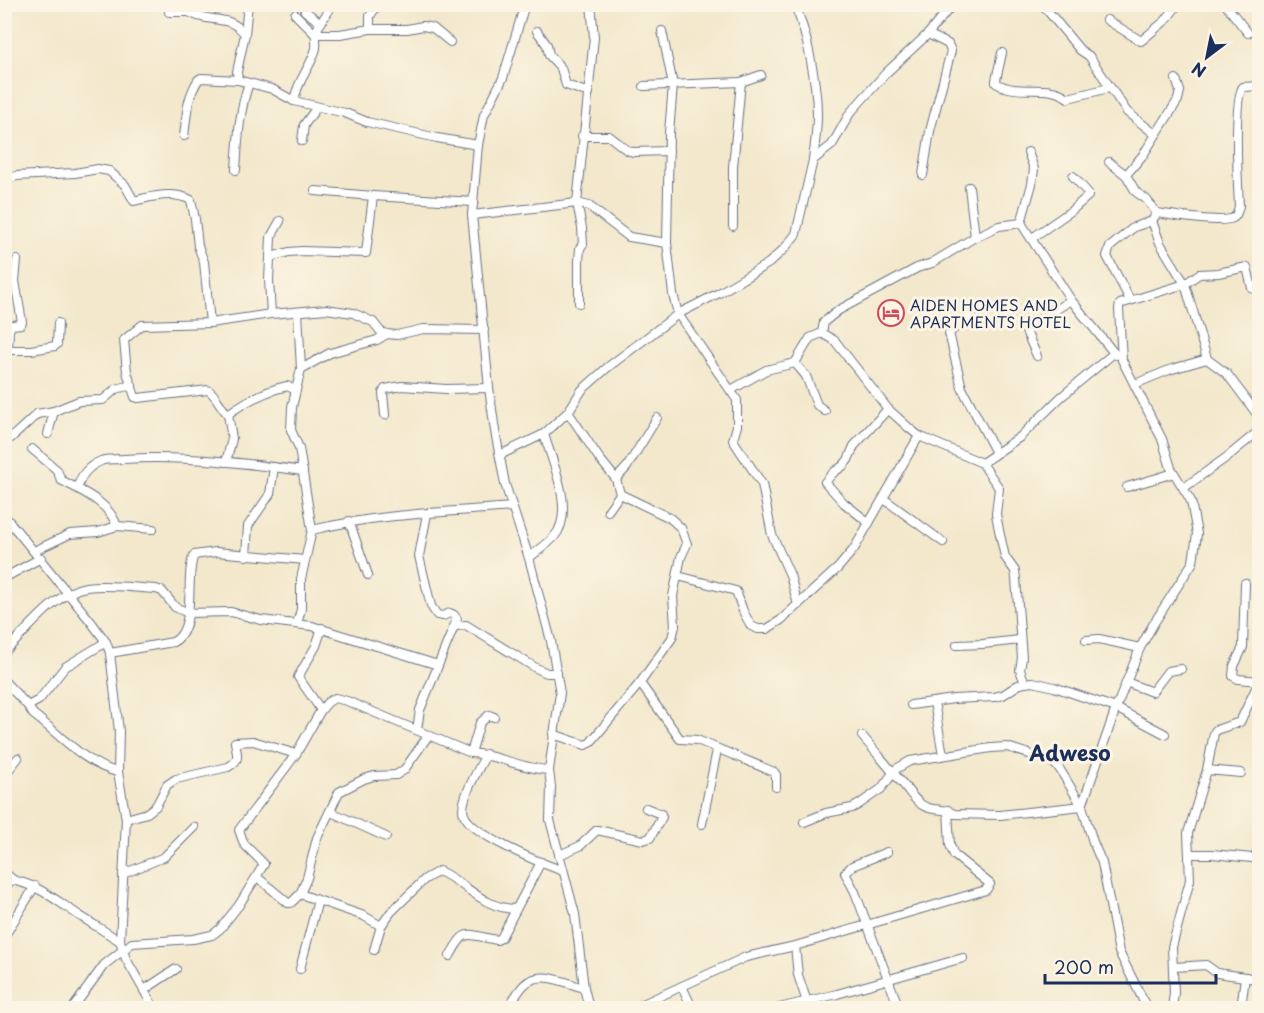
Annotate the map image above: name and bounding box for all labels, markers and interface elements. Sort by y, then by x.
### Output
north arrow [1177,27,1237,87]
text: N [1187,57,1210,84]
place label: AIDEN HOMES AND APARTMENTS HOTEL [910,293,1071,333]
hotel icon: AIDEN HOMES AND APARTMENTS HOTEL [876,298,906,328]
district label: Adweso [1028,736,1111,768]
scale bar [1045,947,1216,985]
text: 200 m [1054,953,1114,980]

